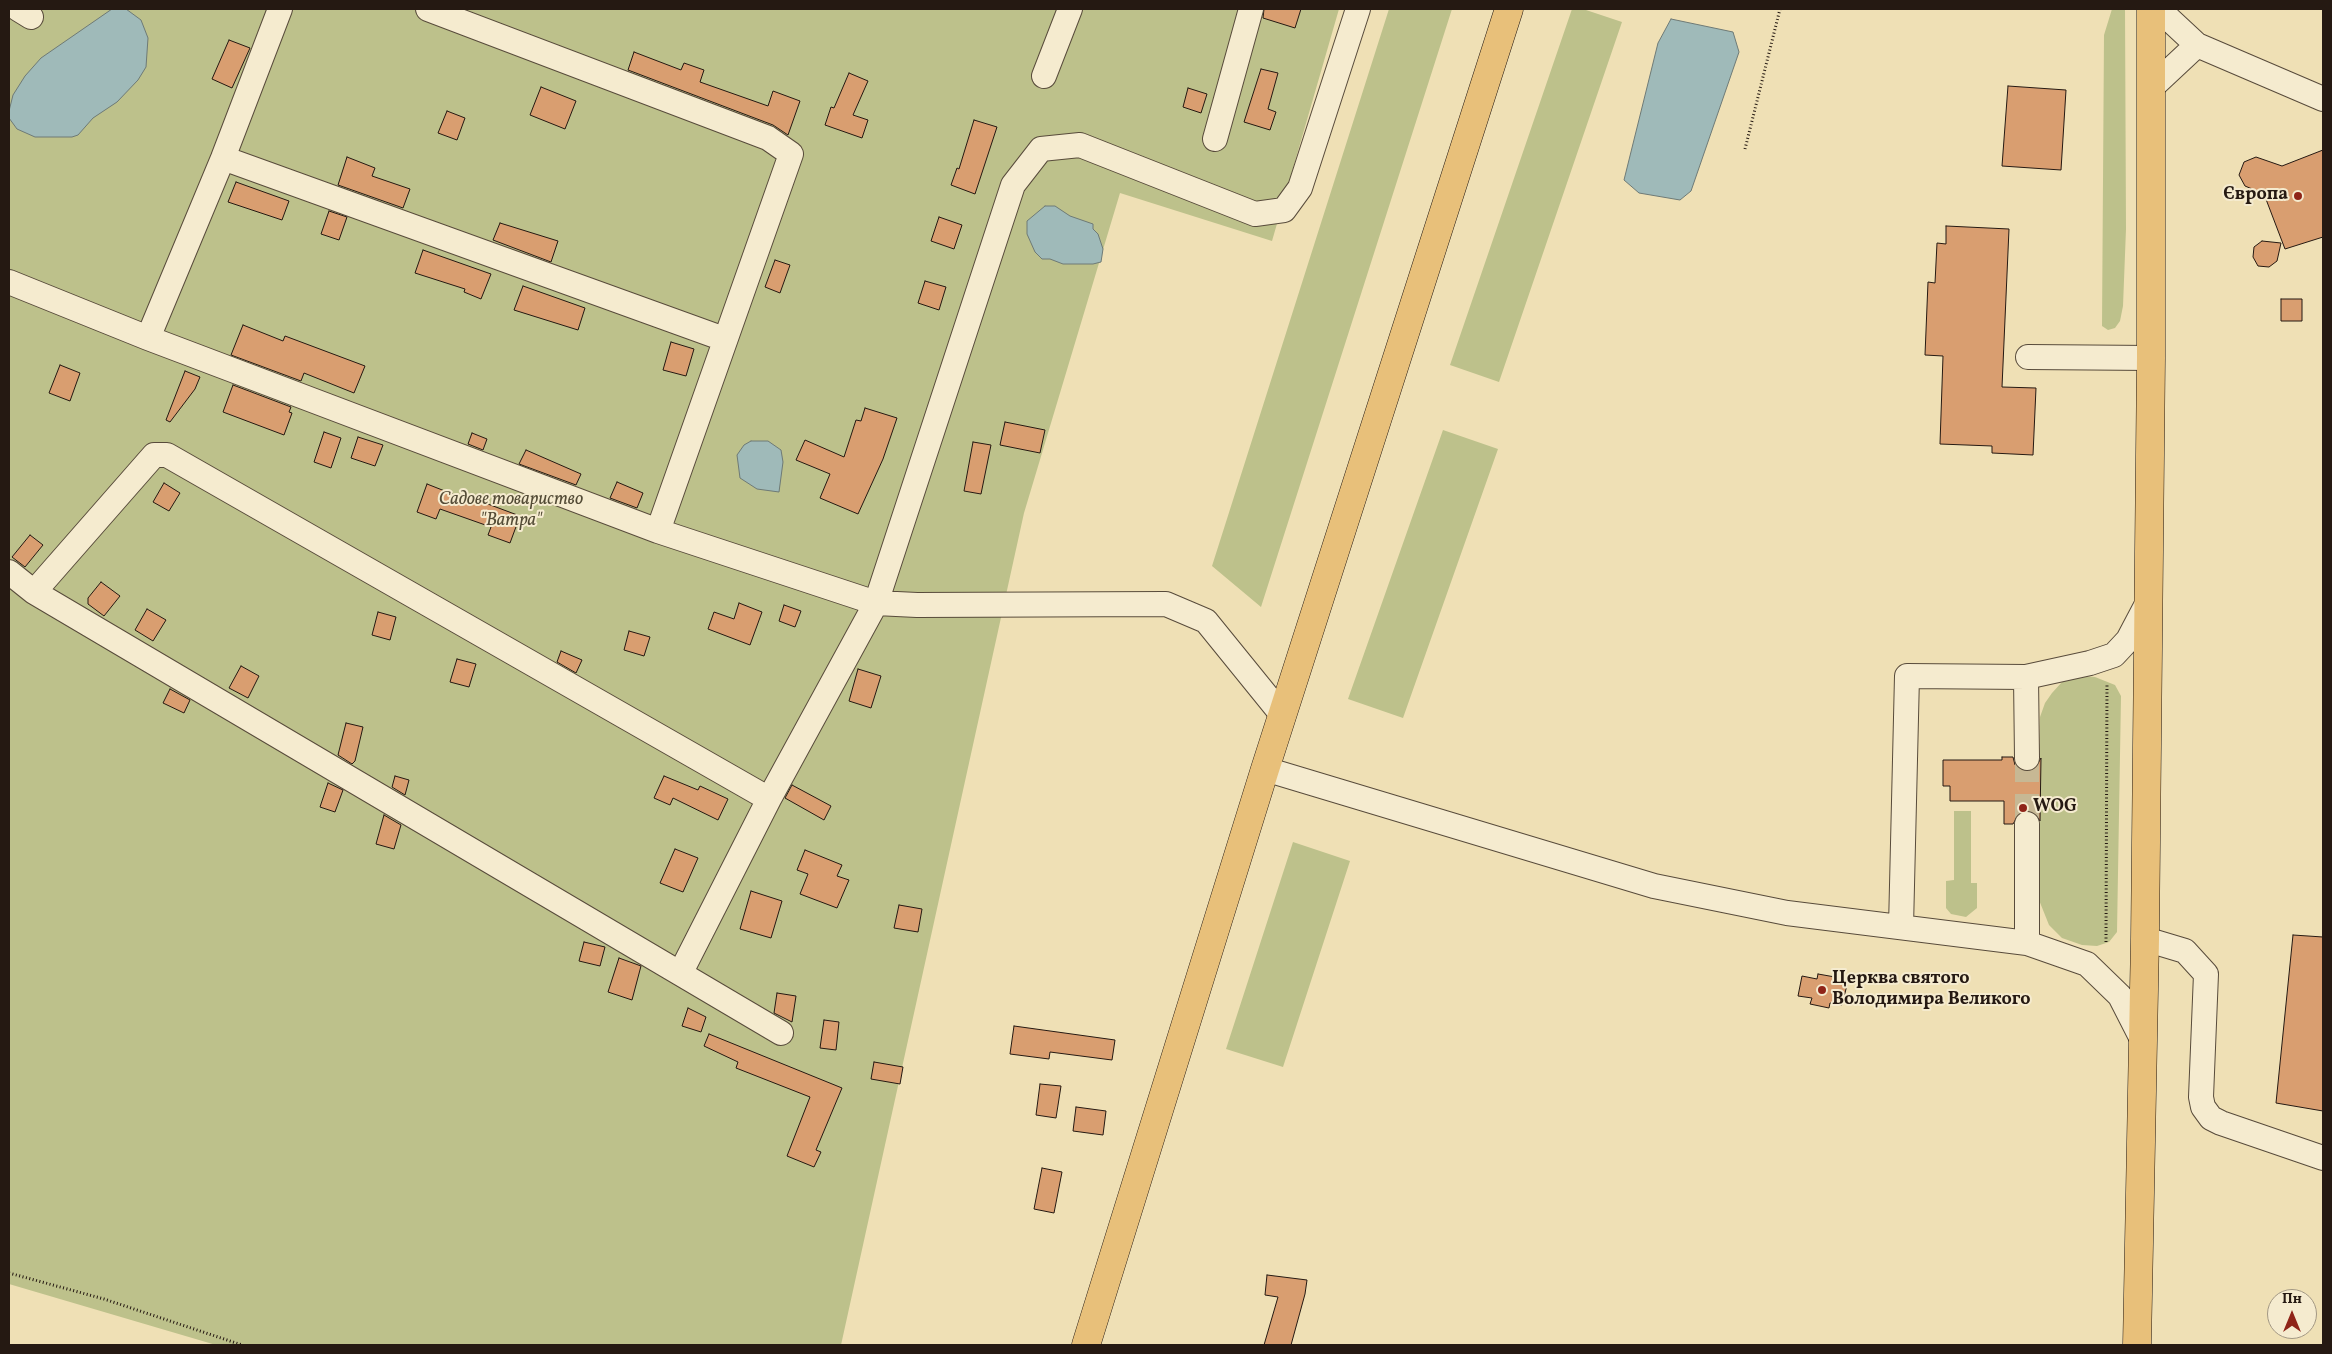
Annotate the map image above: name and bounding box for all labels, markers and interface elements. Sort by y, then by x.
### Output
place label: Європа [2223,185,2288,207]
marker: Європа [2292,190,2304,202]
park label: Садове товариство "Ватра" [439,490,583,532]
place label: WOG [2033,797,2077,819]
marker: WOG [2017,802,2029,814]
place label: Церква святого Володимира Великого [1832,969,2030,1012]
marker: Церква святого Володимира Великого [1816,984,1828,996]
north arrow [2267,1289,2317,1339]
text: Пн [2282,1290,2302,1309]

